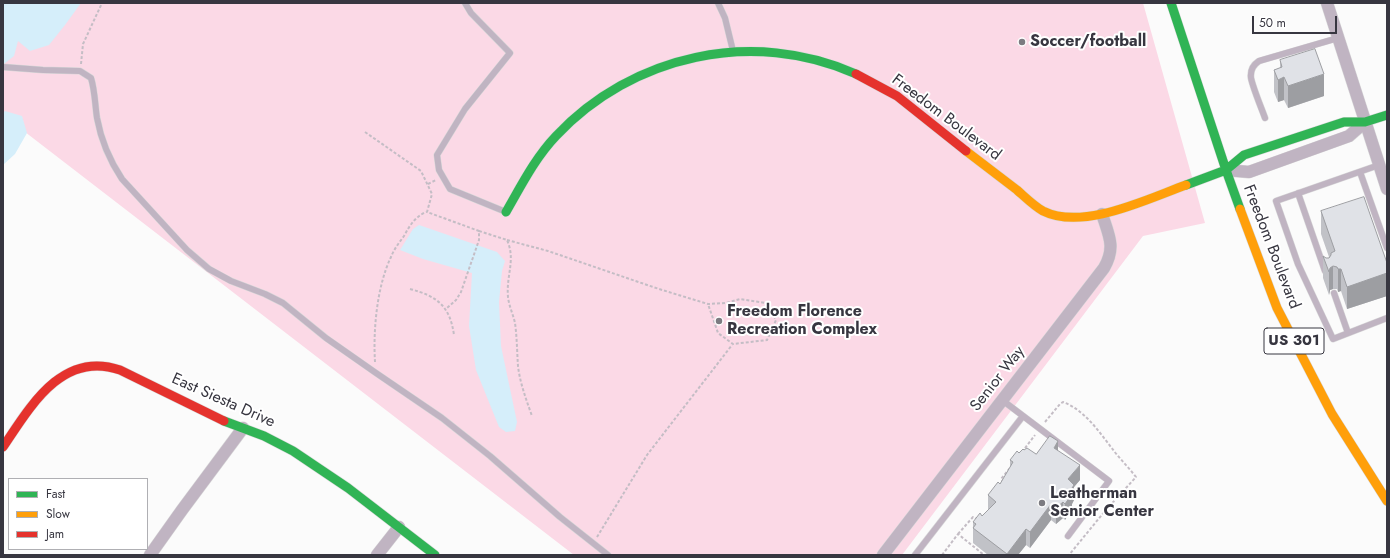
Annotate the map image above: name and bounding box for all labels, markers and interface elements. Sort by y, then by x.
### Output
scale bar [1254,8,1339,34]
text: 50 m [1259,14,1286,32]
place label: Soccer/football [1030,32,1146,52]
marker: Soccer/football [1017,37,1027,47]
street label: Freedom Boulevard [888,71,1004,165]
street label: Freedom Boulevard [1238,182,1304,312]
place label: Freedom Florence Recreation Complex [727,302,877,340]
marker: Freedom Florence Recreation Complex [714,316,724,326]
road number: US 301 [1264,328,1324,354]
street label: Senior Way [967,343,1029,415]
street label: East Siesta Drive [168,370,278,432]
legend [8,478,148,550]
place label: Leatherman Senior Center [1050,484,1154,522]
text: Fast [46,485,65,503]
marker: Leatherman Senior Center [1037,498,1047,508]
text: Slow [46,505,70,523]
text: Jam [46,525,64,543]

